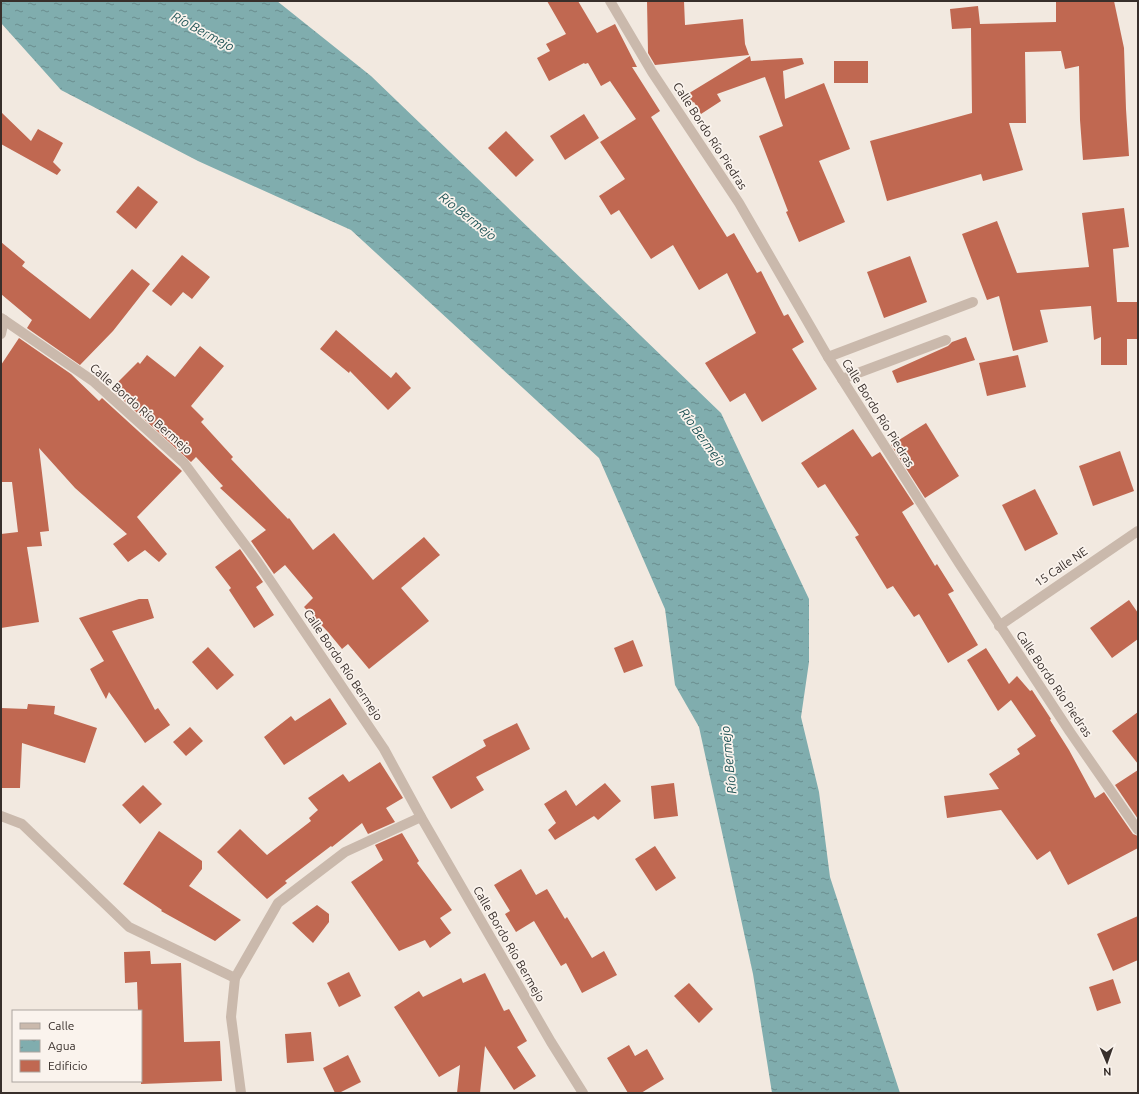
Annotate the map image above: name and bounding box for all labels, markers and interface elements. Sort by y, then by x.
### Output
water label: Río Bermejo [169,9,237,53]
street label: Calle Bordo Río Piedras [671,80,750,192]
water label: Río Bermejo [437,189,499,243]
street label: Calle Bordo Río Piedras [840,356,917,469]
street label: Calle Bordo Río Bermejo [88,361,195,457]
water label: Río Bermejo [677,405,729,469]
street label: 15 Calle NE [1032,544,1090,589]
street label: Calle Bordo Río Bermejo [301,607,385,723]
street label: Calle Bordo Río Piedras [1014,628,1095,739]
water label: Río Bermejo [717,725,739,795]
street label: Calle Bordo Río Bermejo [471,884,548,1004]
legend [12,1010,142,1082]
text: Calle [48,1019,74,1032]
text: Agua [48,1039,76,1052]
north arrow [1087,1042,1127,1082]
text: Edificio [48,1059,88,1072]
text: N [1103,1066,1112,1078]

